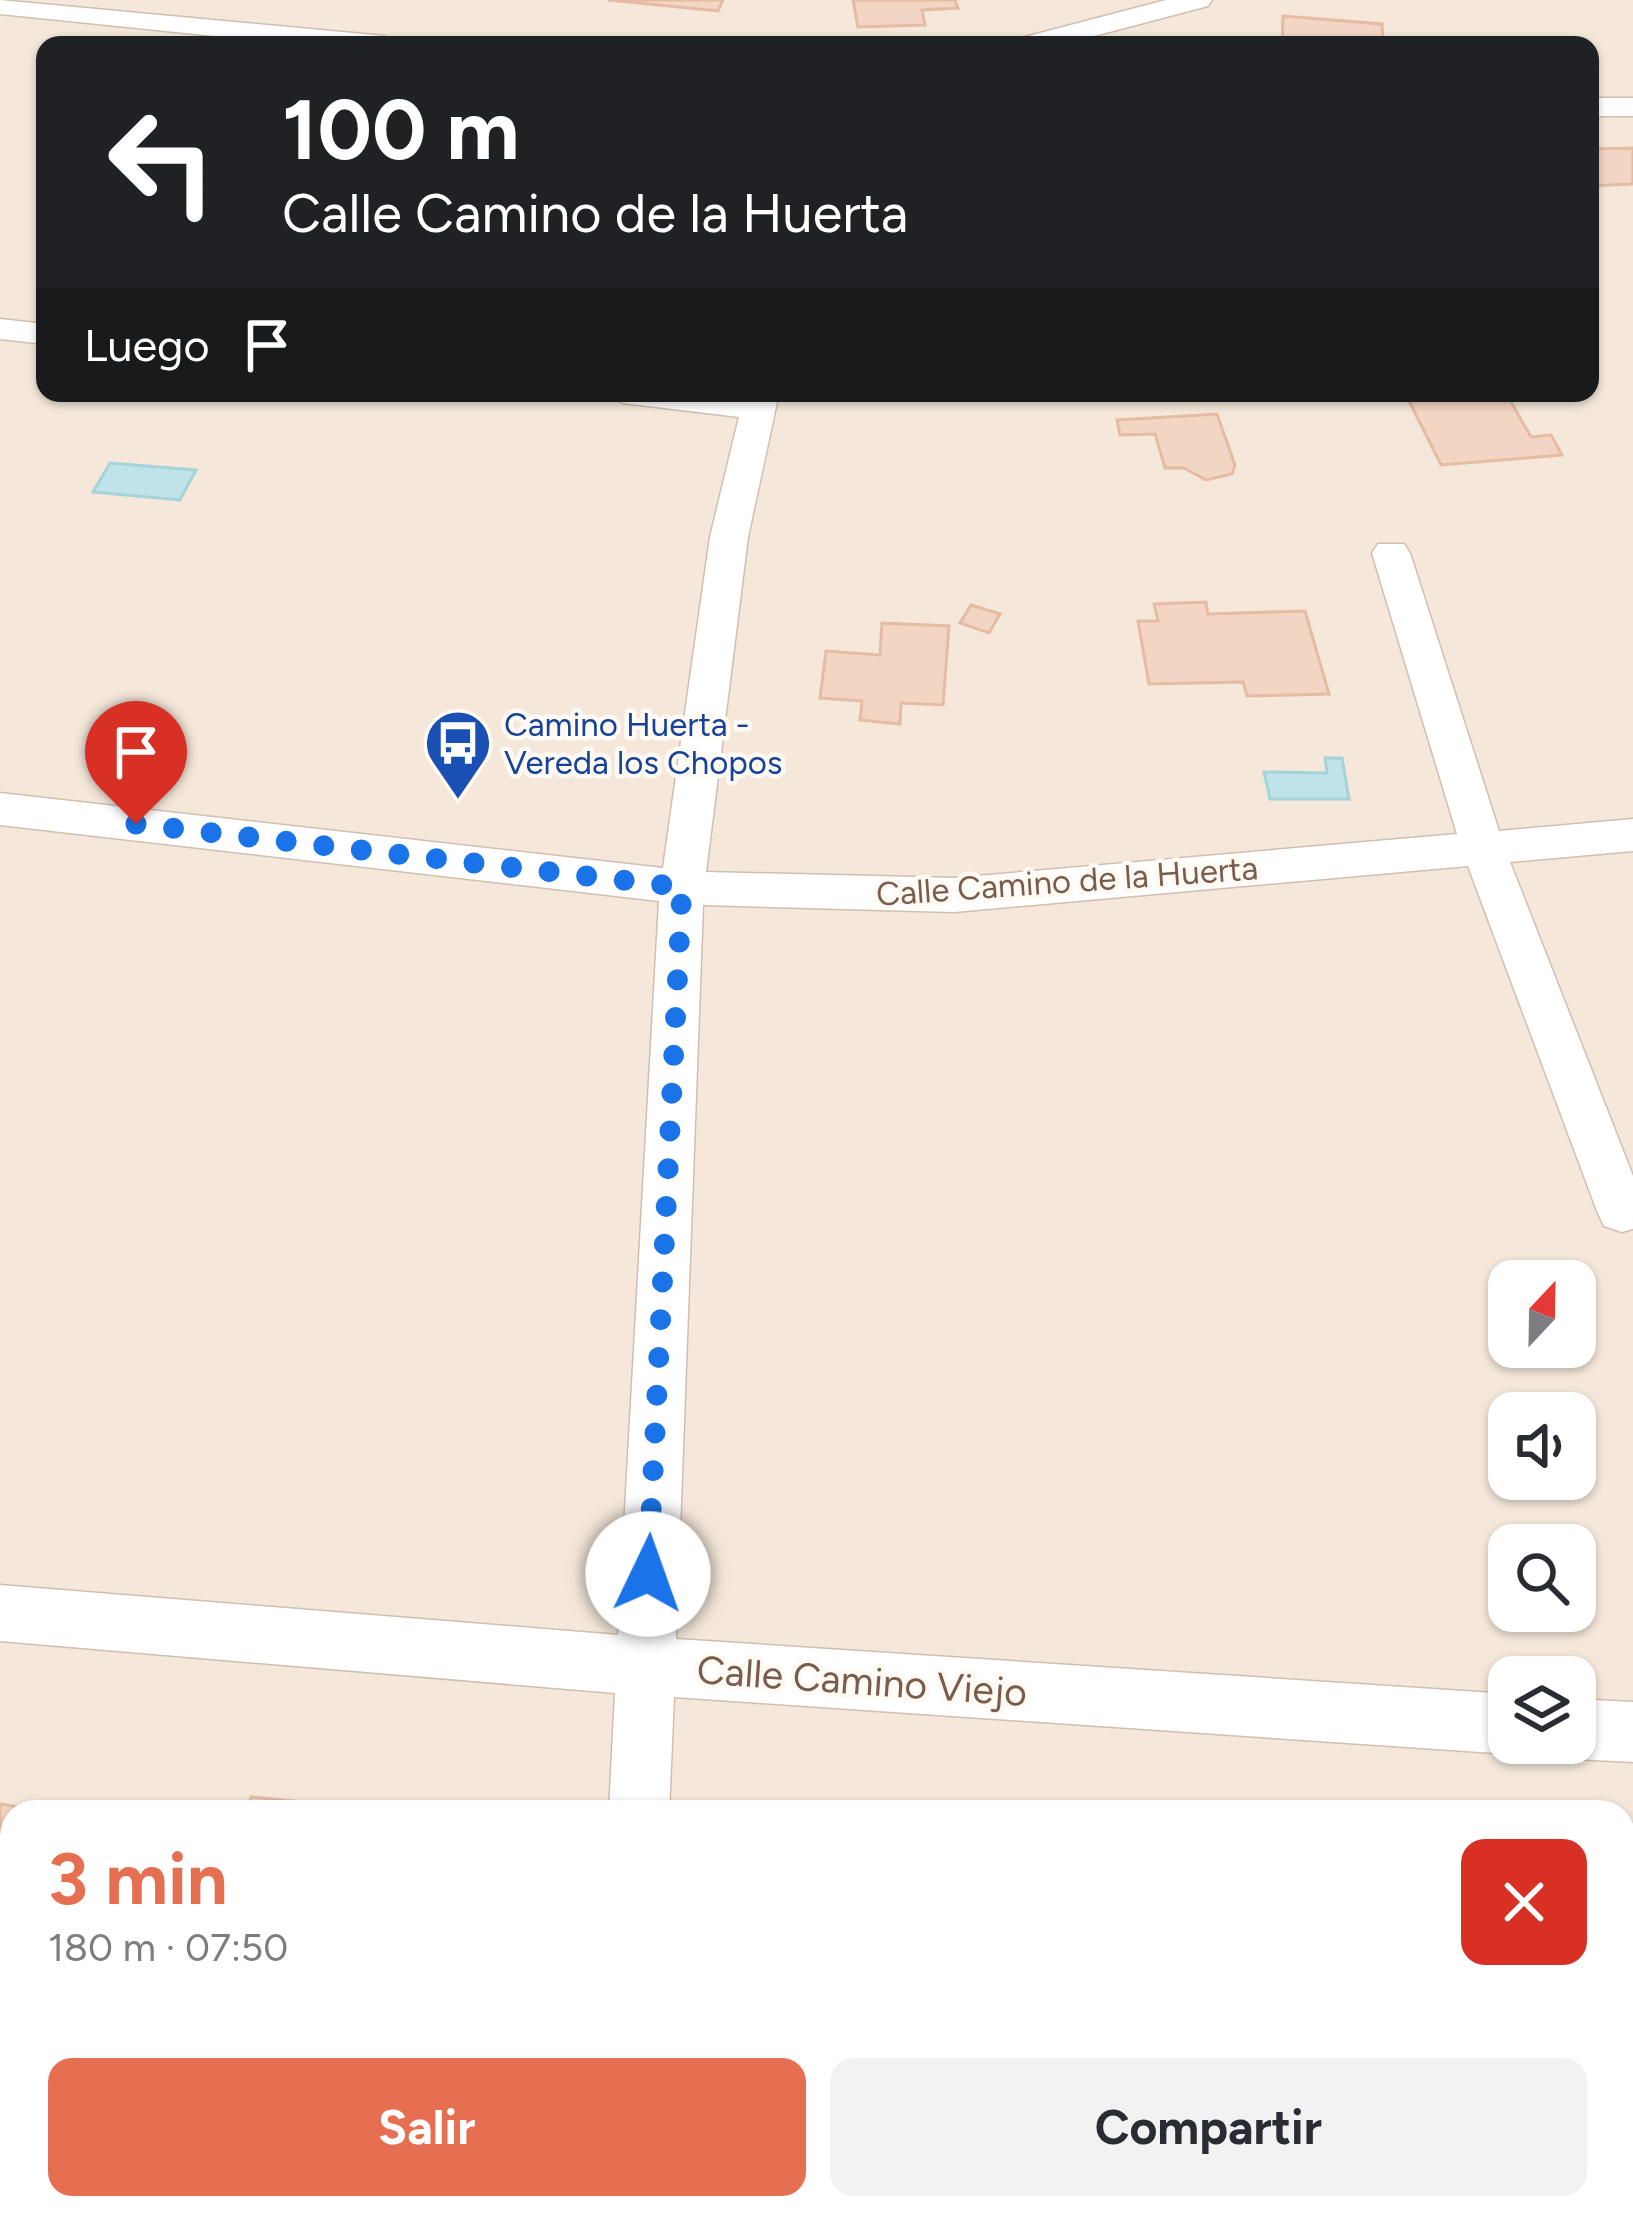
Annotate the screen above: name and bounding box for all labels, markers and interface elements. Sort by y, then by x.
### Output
text: 100 m [282,79,520,180]
icon: left [84,84,240,240]
text: Calle Camino de la Huerta [282,181,908,246]
icon: arrive [234,312,300,378]
text: Luego [84,318,210,372]
pin [85,701,187,824]
place label: Camino Huerta - Vereda los Chopos [504,705,782,782]
bus stop icon: Camino Huerta - Vereda los Chopos [423,708,493,802]
icon: arrive [103,719,169,785]
street label: Calle Camino de la Huerta [875,848,1259,914]
north arrow [1488,1260,1596,1368]
map controls [1488,1260,1596,1764]
button: sound [1488,1392,1596,1500]
position arrow [585,1511,711,1637]
button: search [1488,1524,1596,1632]
street label: Calle Camino Viejo [695,1646,1029,1716]
button: layers [1488,1656,1596,1764]
text: 3 min [48,1836,228,1922]
button: close [1461,1839,1587,1965]
text: 180 m · 07:50 [48,1924,288,1971]
button: Salir [48,2058,806,2196]
button: Compartir [830,2058,1587,2196]

